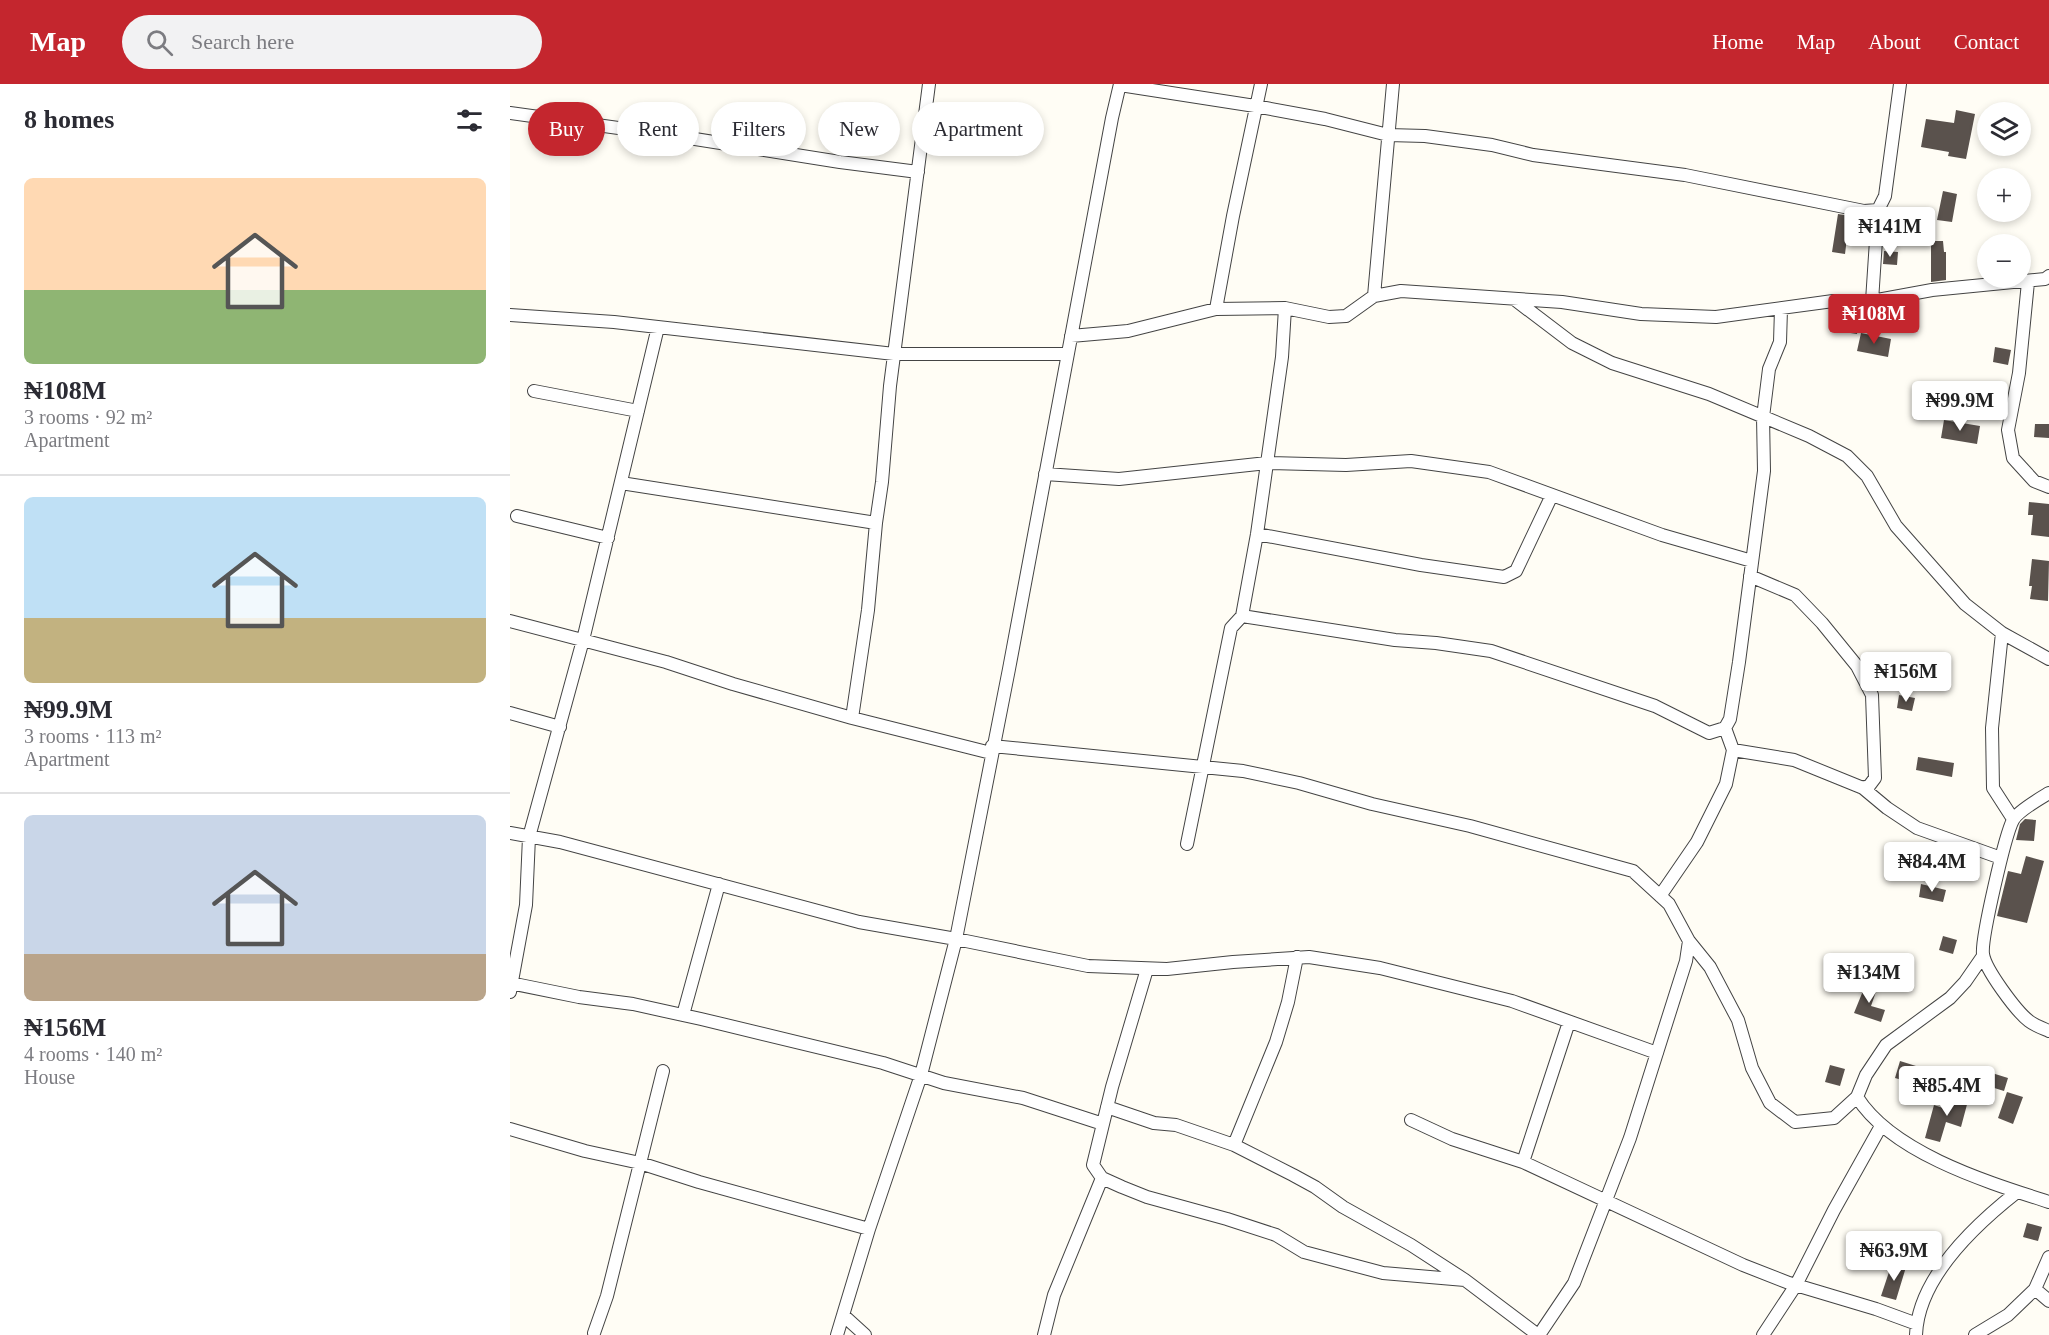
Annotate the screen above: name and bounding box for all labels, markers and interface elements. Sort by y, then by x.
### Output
search box [122,15,542,69]
text: Map [30,26,86,57]
icon: search [143,26,176,59]
text: Search here [191,29,294,54]
text: Home [1712,30,1764,54]
text: Map [1797,30,1835,54]
text: About [1868,30,1921,54]
text: Contact [1954,30,2019,54]
chip: Buy [528,102,605,156]
chip: Rent [617,102,699,156]
chip: Filters [711,102,806,156]
chip: New [818,102,900,156]
chip: Apartment [912,102,1044,156]
map controls [1977,102,2031,288]
button: layers [1977,102,2031,156]
icon: filters [453,104,486,137]
text: 8 homes [24,105,114,134]
button: + [1977,168,2031,222]
pin: ₦141M [1848,207,1932,258]
text: ₦141M [1858,215,1922,237]
icon: home [201,217,309,325]
button: − [1977,234,2031,288]
pin: ₦108M [1832,294,1916,345]
text: ₦108M [1842,302,1906,324]
text: ₦108M [24,376,106,405]
pin: ₦99.9M [1911,381,2009,432]
text: ₦99.9M [1926,389,1994,411]
text: 3 rooms · 92 m² [24,406,152,428]
text: Apartment [24,429,110,451]
icon: home [201,536,309,644]
pin: ₦156M [1864,652,1948,703]
text: ₦156M [1874,660,1938,682]
text: ₦99.9M [24,695,113,724]
text: 3 rooms · 113 m² [24,725,161,747]
text: Apartment [24,748,110,770]
pin: ₦84.4M [1883,842,1981,893]
text: ₦84.4M [1898,850,1966,872]
icon: home [201,854,309,962]
pin: ₦134M [1827,953,1911,1004]
text: ₦134M [1837,961,1901,983]
text: ₦156M [24,1013,106,1042]
text: 4 rooms · 140 m² [24,1043,162,1065]
text: House [24,1066,75,1088]
pin: ₦85.4M [1898,1066,1996,1117]
text: ₦85.4M [1913,1074,1981,1096]
pin: ₦63.9M [1845,1231,1943,1282]
text: ₦63.9M [1860,1239,1928,1261]

